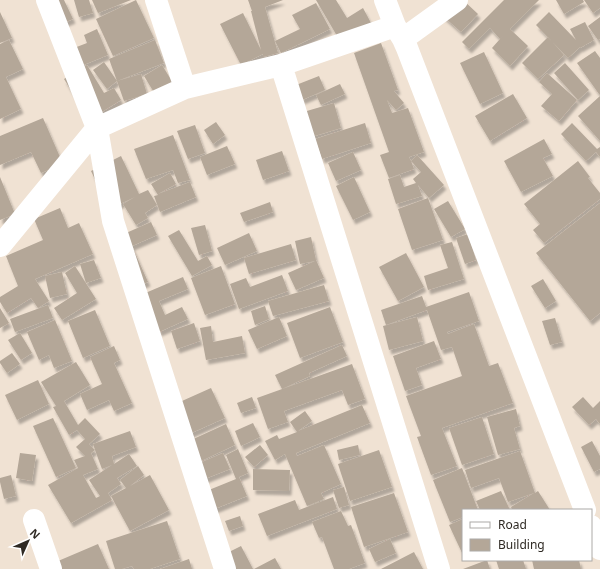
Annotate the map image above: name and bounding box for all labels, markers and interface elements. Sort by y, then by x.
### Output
legend [462,509,592,561]
text: Road [498,516,527,533]
north arrow [8,521,48,561]
text: N [27,525,44,542]
text: Building [498,536,545,553]

